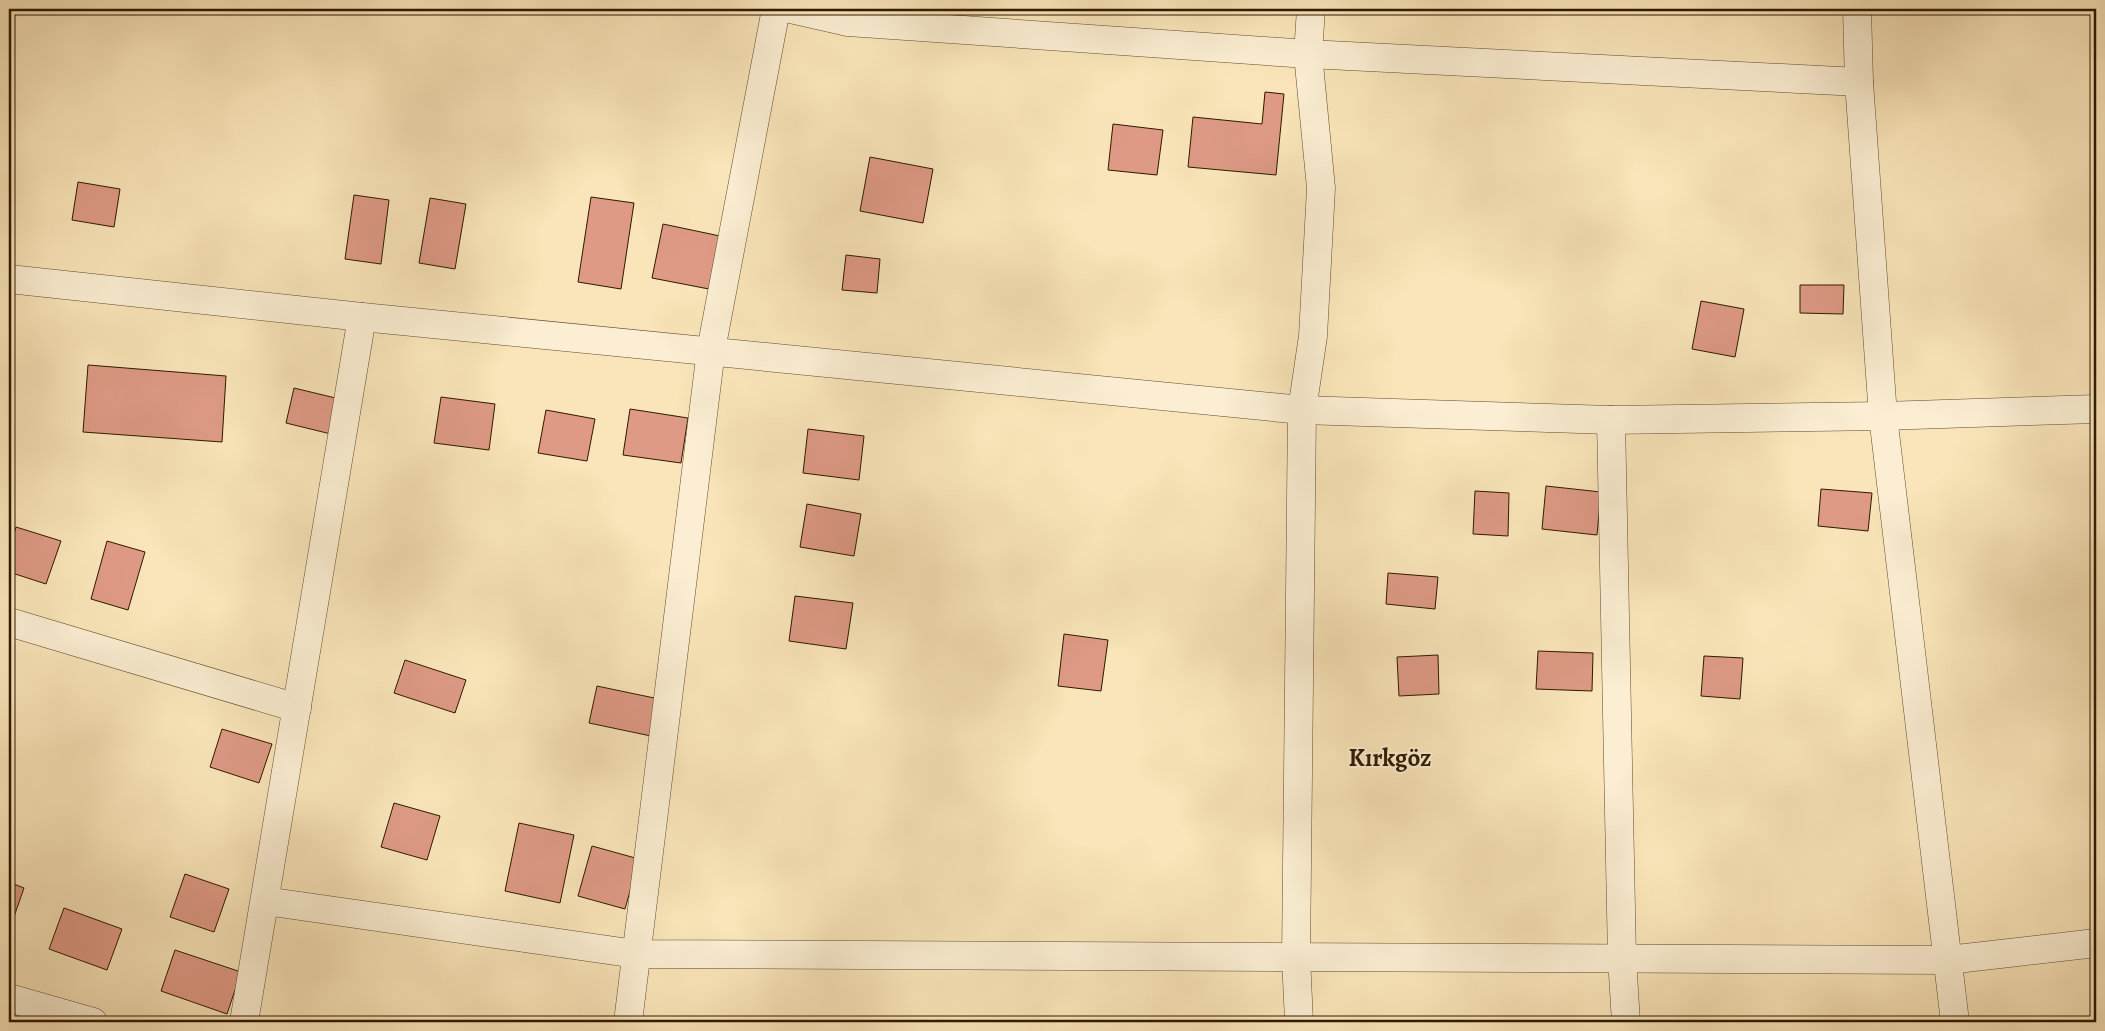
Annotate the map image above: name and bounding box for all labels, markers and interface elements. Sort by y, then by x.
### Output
district label: Kırkgöz [1349,741,1431,775]

